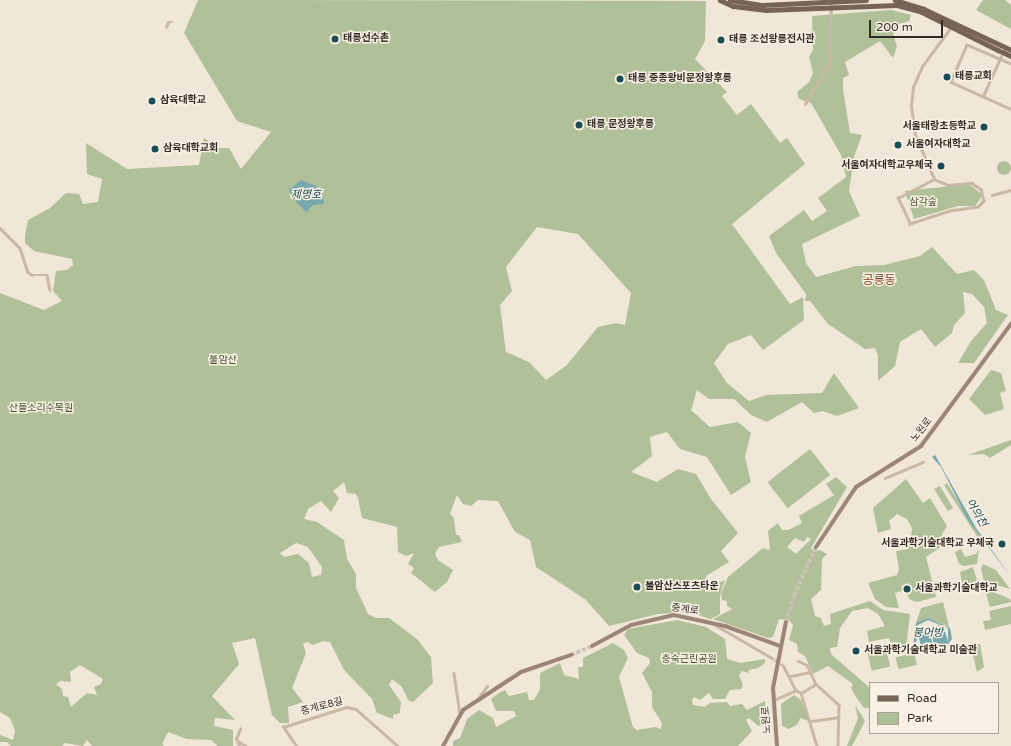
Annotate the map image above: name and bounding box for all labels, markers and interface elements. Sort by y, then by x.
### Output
scale bar [871,12,945,38]
text: 200 m [876,20,913,34]
place label: 태릉선수촌 [343,33,389,45]
marker: 태릉선수촌 [330,34,340,44]
place label: 태릉 조선왕릉전시관 [729,34,814,46]
marker: 태릉 조선왕릉전시관 [716,35,726,45]
place label: 태릉교회 [955,71,992,83]
marker: 태릉교회 [942,72,952,82]
place label: 태릉 중종왕비문정왕후릉 [628,73,732,85]
marker: 태릉 중종왕비문정왕후릉 [615,74,625,84]
place label: 삼육대학교 [160,95,206,107]
marker: 삼육대학교 [147,96,157,106]
place label: 태릉 문정왕후릉 [587,119,654,131]
marker: 태릉 문정왕후릉 [574,120,584,130]
place label: 서울태랑초등학교 [902,121,976,133]
marker: 서울태랑초등학교 [979,122,989,132]
place label: 서울여자대학교 [906,139,970,151]
marker: 서울여자대학교 [893,140,903,150]
place label: 삼육대학교회 [163,143,218,155]
marker: 삼육대학교회 [150,144,160,154]
place label: 서울여자대학교우체국 [841,160,933,172]
marker: 서울여자대학교우체국 [936,161,946,171]
water label: 제명호 [291,188,321,202]
park label: 삼각숲 [909,197,937,209]
district label: 공릉동 [862,274,896,288]
park label: 불암산 [209,355,237,367]
park label: 산들소리수목원 [9,403,73,415]
street label: 노원로 [909,415,935,445]
water label: 어의천 [963,497,989,529]
place label: 서울과학기술대학교 우체국 [881,538,994,550]
marker: 서울과학기술대학교 우체국 [997,539,1007,549]
place label: 불암산스포츠타운 [645,581,719,593]
marker: 불암산스포츠타운 [632,582,642,592]
place label: 서울과학기술대학교 [915,583,998,595]
marker: 서울과학기술대학교 [902,584,912,594]
street label: 중계로 [671,602,699,618]
water label: 붕어방 [913,626,943,640]
place label: 서울과학기술대학교 미술관 [864,645,977,657]
marker: 서울과학기술대학교 미술관 [851,646,861,656]
park label: 충숙근린공원 [661,654,717,666]
legend [869,682,999,734]
text: Road [907,691,937,705]
street label: 중계로8길 [300,696,344,718]
street label: 노원로 [760,706,774,734]
text: Park [907,711,933,725]

